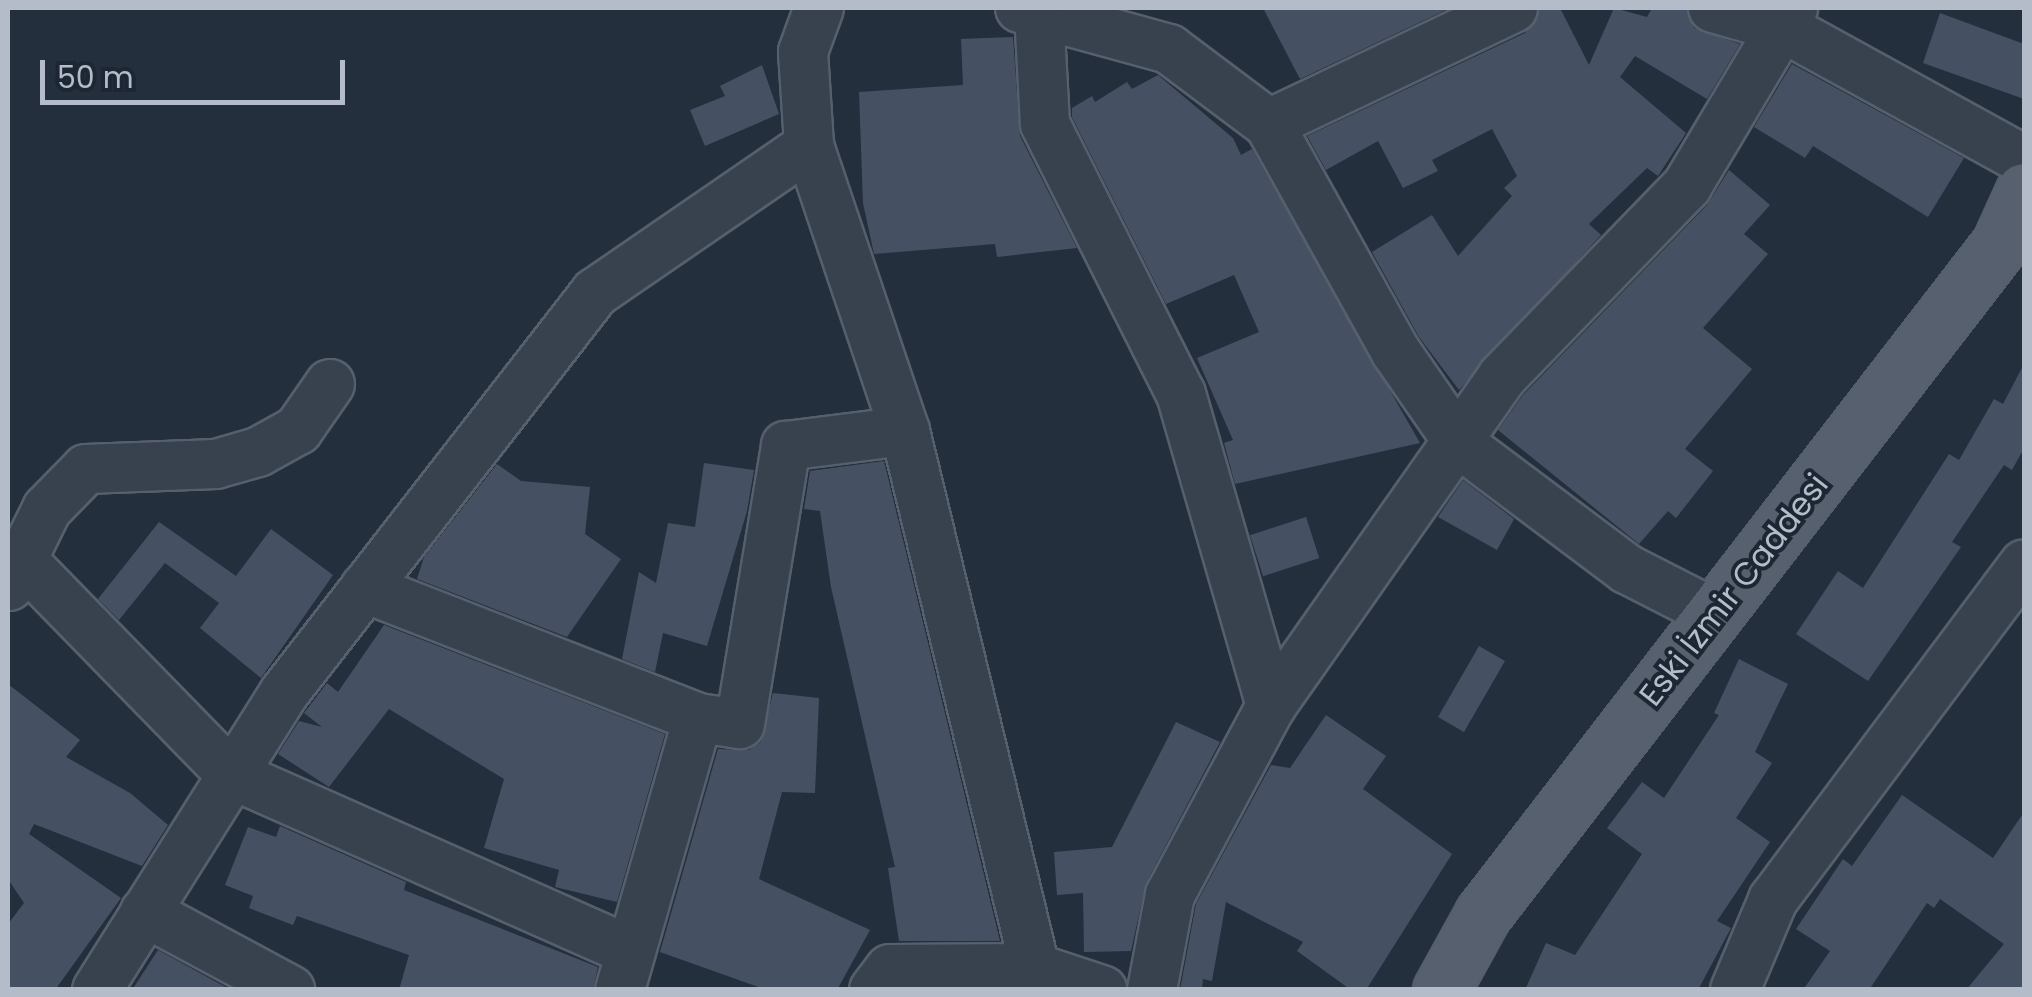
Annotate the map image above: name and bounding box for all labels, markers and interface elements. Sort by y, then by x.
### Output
scale bar [45,40,350,102]
text: 50 m [57,56,134,99]
street label: Eski İzmir Caddesi [1632,466,1836,714]

